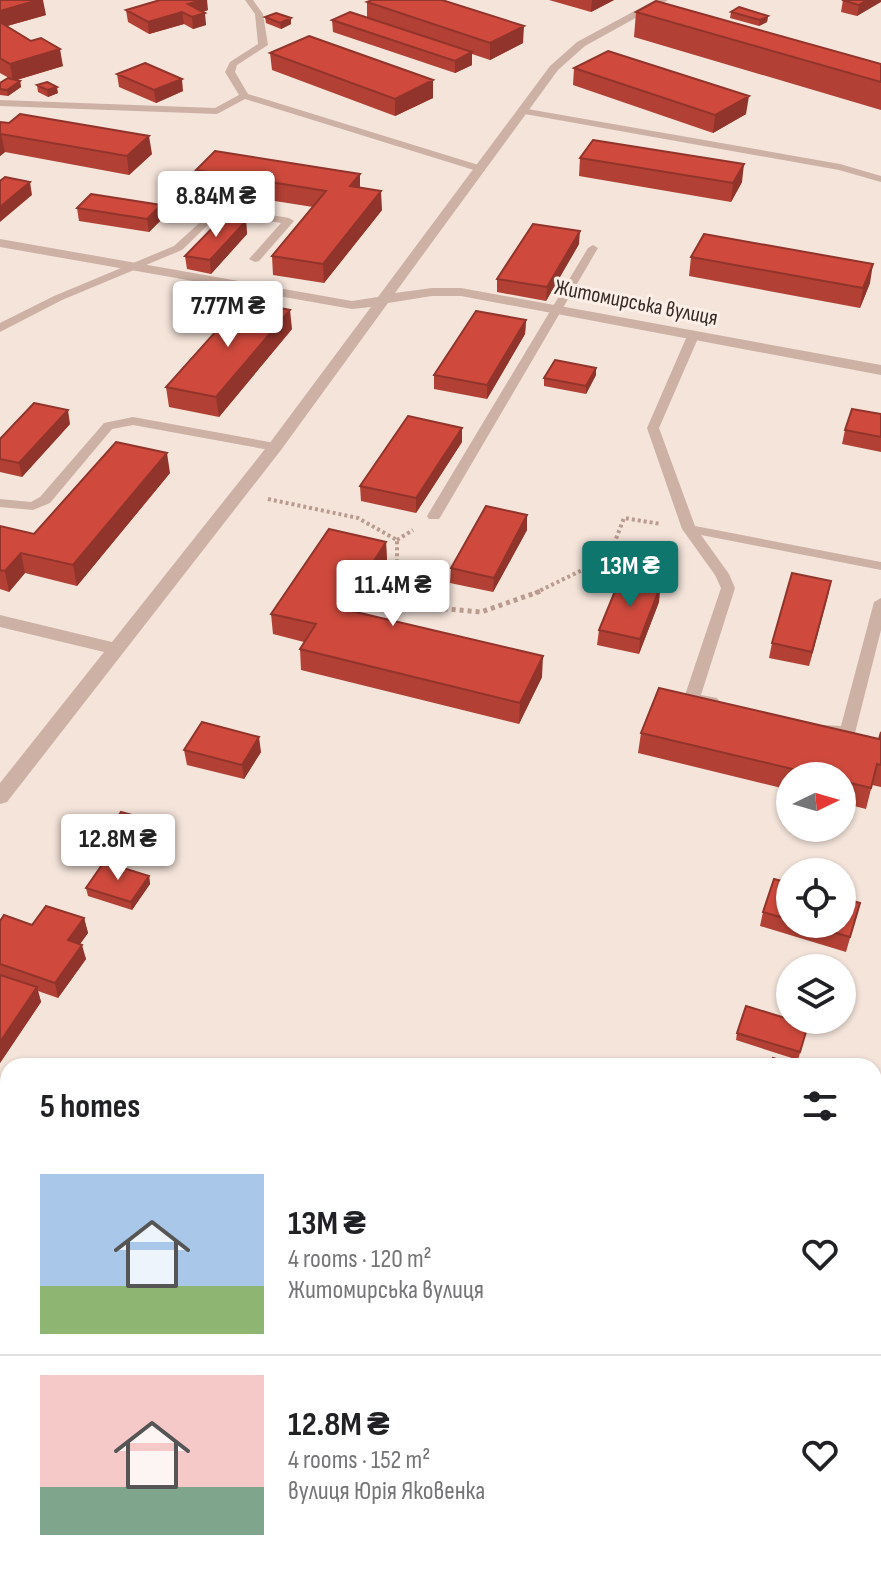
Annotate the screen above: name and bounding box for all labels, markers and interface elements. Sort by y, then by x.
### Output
pin: 8.84M ₴ [142,171,290,239]
text: 8.84M ₴ [176,181,256,212]
street label: Житомирська вулиця [552,274,720,332]
pin: 7.77M ₴ [154,281,302,349]
text: 7.77M ₴ [191,291,265,322]
pin: 13M ₴ [574,541,686,609]
text: 13M ₴ [600,551,660,582]
pin: 11.4M ₴ [319,560,467,628]
text: 11.4M ₴ [355,570,431,601]
north arrow [776,762,856,842]
map controls [776,762,856,1034]
pin: 12.8M ₴ [44,814,192,882]
text: 12.8M ₴ [79,824,157,855]
button: locate [776,858,856,938]
button: layers [776,954,856,1034]
icon: filters [798,1084,842,1128]
text: 5 homes [40,1086,140,1127]
text: 13M ₴ [288,1203,366,1244]
icon: home [104,1206,200,1302]
icon: heart [798,1232,842,1276]
text: 4 rooms · 120 m² [288,1244,432,1275]
text: Житомирська вулиця [288,1275,484,1306]
text: 12.8M ₴ [288,1404,390,1445]
icon: home [104,1407,200,1503]
icon: heart [798,1433,842,1477]
text: 4 rooms · 152 m² [288,1445,430,1476]
text: вулиця Юрія Яковенка [288,1476,485,1507]

